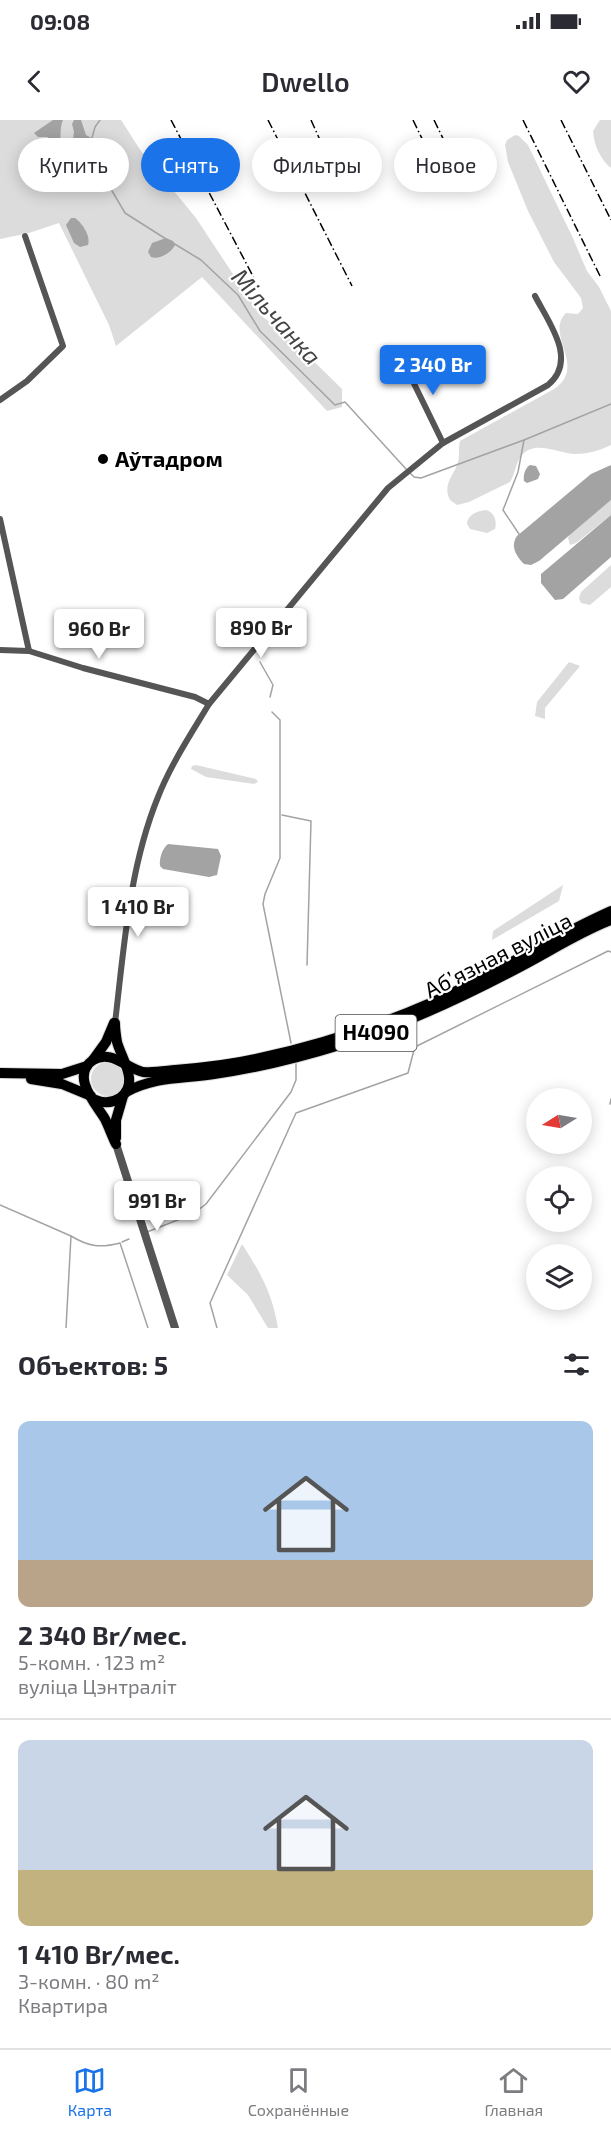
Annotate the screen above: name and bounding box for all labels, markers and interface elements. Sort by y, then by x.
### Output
text: 09:08 [30,8,90,34]
icon: back [18,65,51,98]
text: Dwello [261,65,350,97]
icon: heart [560,65,593,98]
chip: Купить [18,138,129,192]
chip: Снять [141,138,240,192]
chip: Фильтры [252,138,382,192]
chip: Новое [394,138,497,192]
water label: Мільчанка [226,262,328,370]
pin: 2 340 Br [371,345,495,396]
text: 2 340 Br [394,352,472,376]
place label: Аўтадром [115,445,223,471]
marker: Аўтадром [96,452,110,466]
pin: 890 Br [212,608,310,659]
pin: 960 Br [50,609,148,660]
text: 890 Br [230,615,292,639]
text: 960 Br [68,616,130,640]
pin: 1 410 Br [76,887,200,938]
text: 1 410 Br [102,894,174,918]
street label: Абʼязная вуліца [420,906,576,1003]
road number: Н4090 [336,1015,416,1051]
north arrow [526,1088,592,1154]
map controls [526,1088,592,1310]
button: locate [526,1166,592,1232]
pin: 991 Br [108,1181,206,1232]
text: 991 Br [128,1188,186,1212]
button: layers [526,1244,592,1310]
icon: filters [560,1348,593,1381]
text: Объектов: 5 [18,1349,168,1380]
icon: home [252,1460,360,1568]
text: 2 340 Br/мес. [18,1619,187,1650]
text: 5-комн. · 123 m² [18,1650,165,1674]
text: вуліца Цэнтраліт [18,1674,177,1698]
icon: home [252,1779,360,1887]
text: 1 410 Br/мес. [18,1938,180,1969]
text: 3-комн. · 80 m² [18,1969,159,1993]
text: Квартира [18,1993,108,2017]
tab: Карта [68,2064,112,2119]
tab: Сохранённые [248,2064,349,2119]
tab: Главная [485,2064,543,2119]

